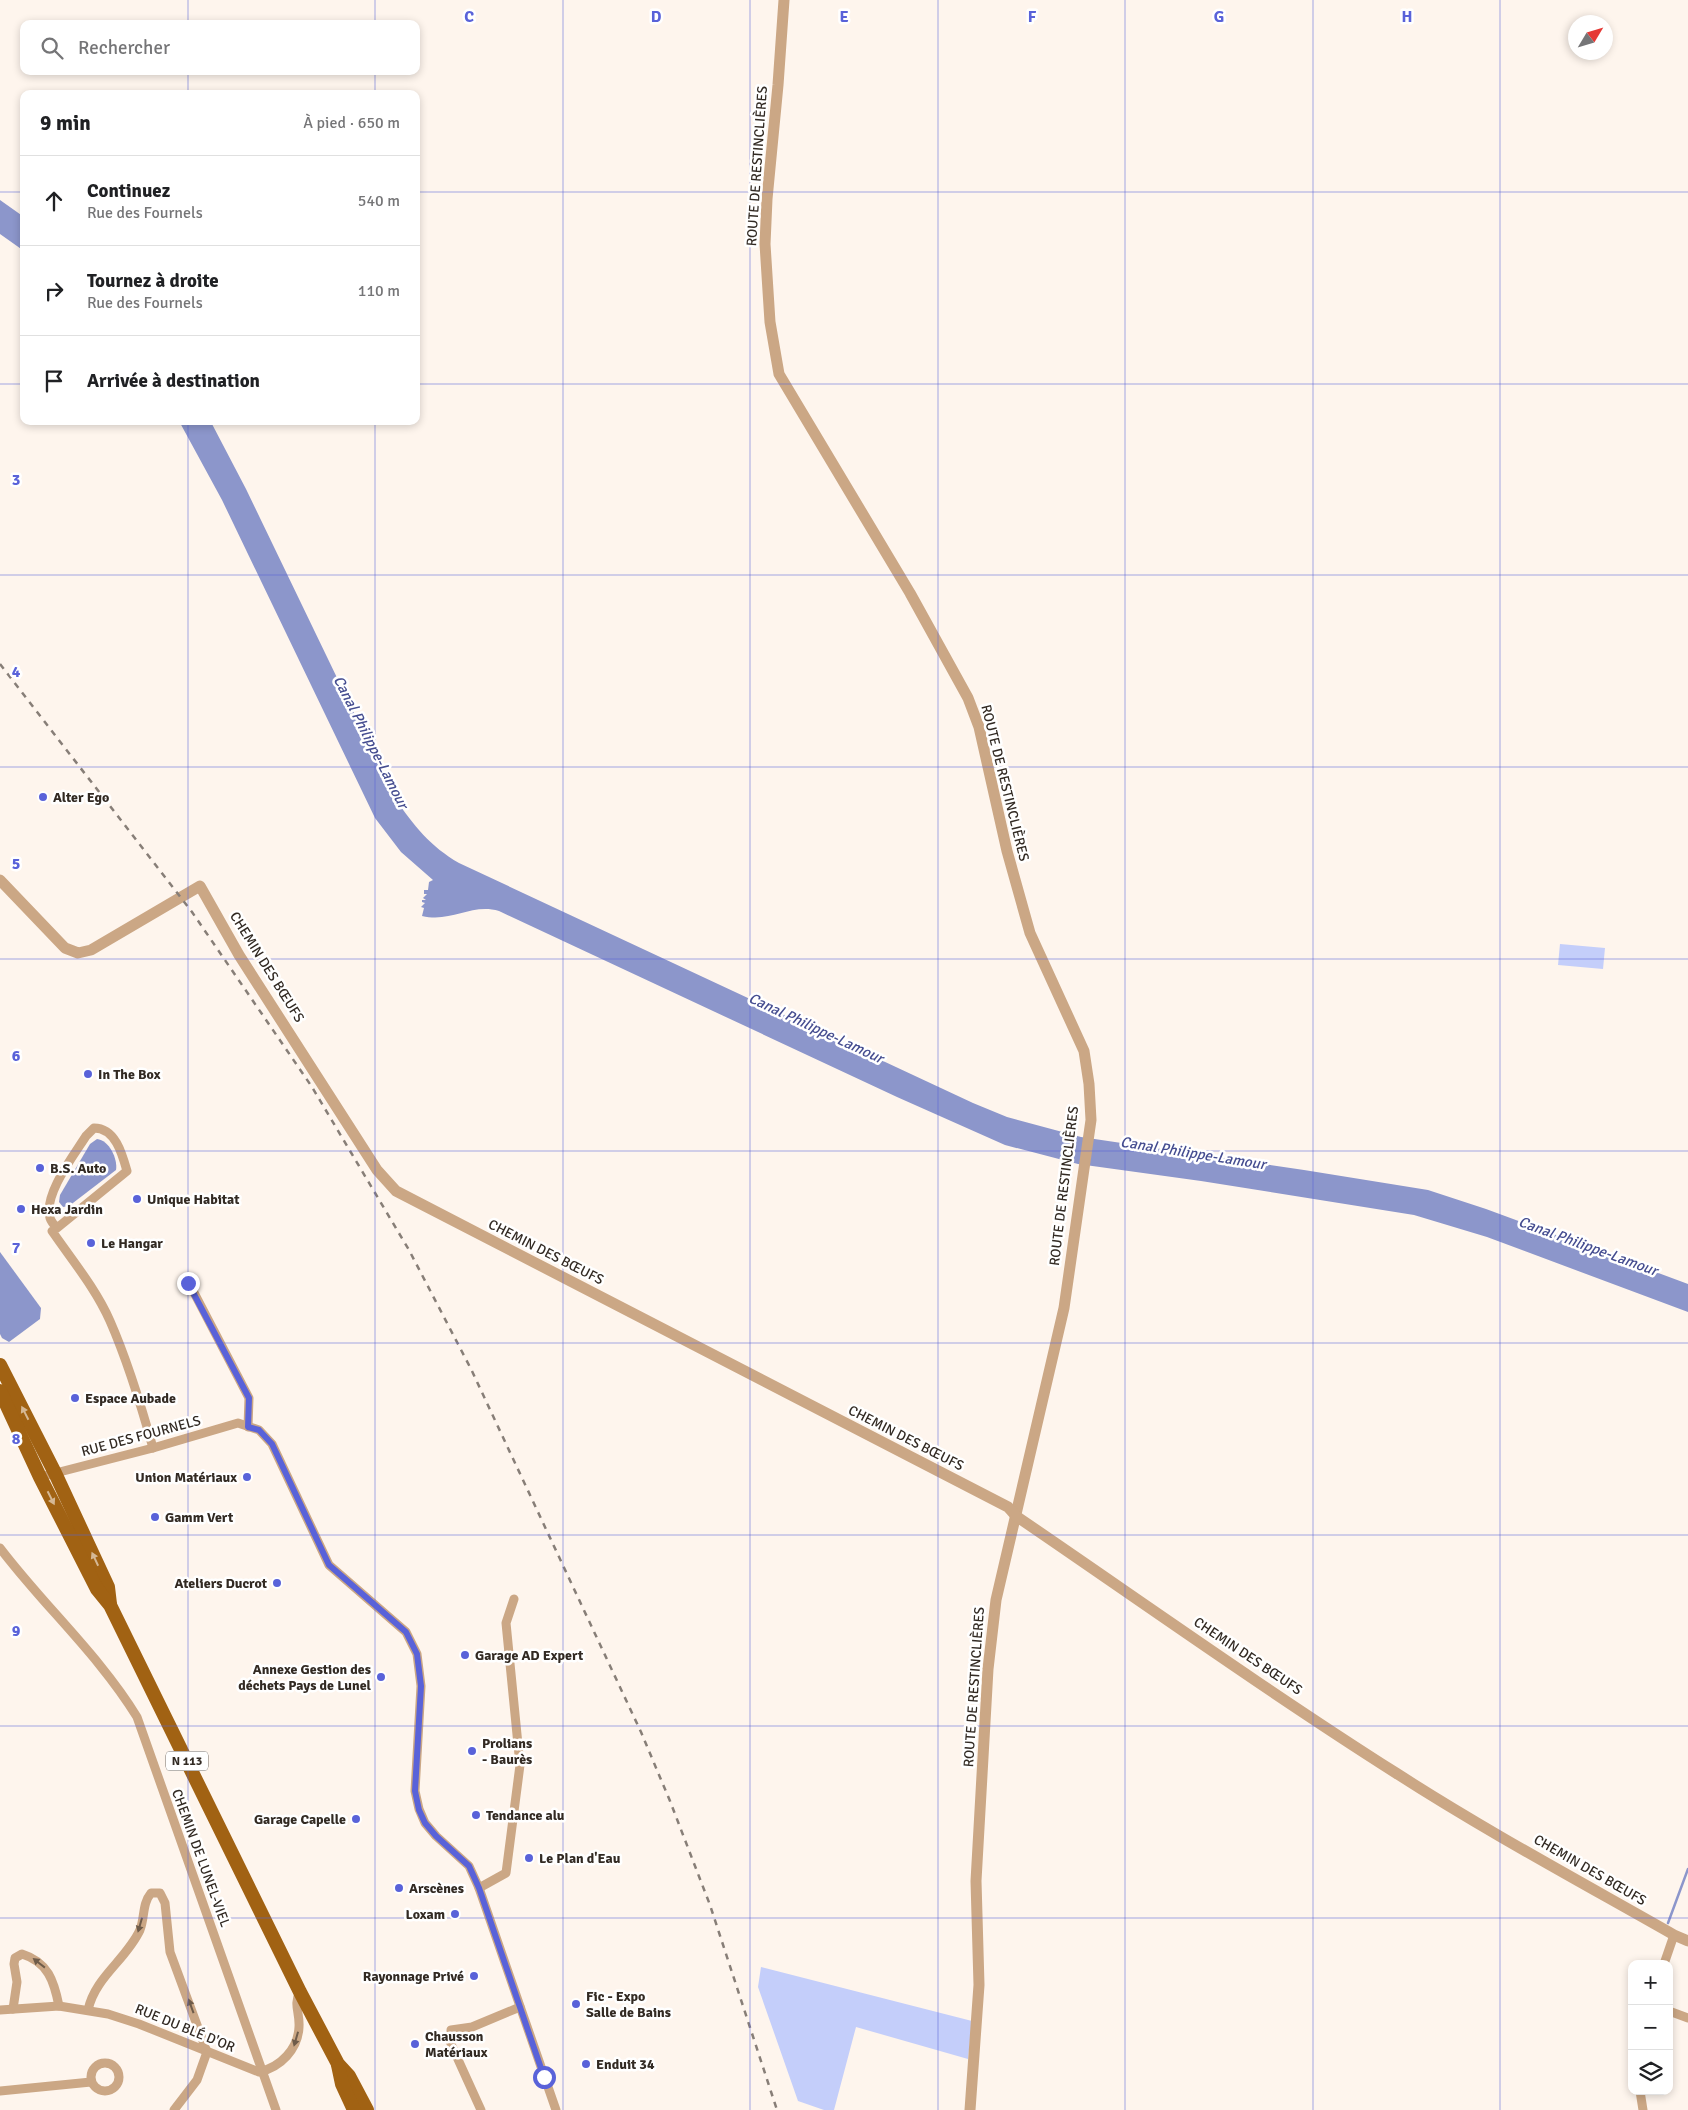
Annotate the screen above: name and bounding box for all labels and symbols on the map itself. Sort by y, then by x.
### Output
text: C [464,7,474,27]
text: D [651,7,662,27]
text: E [839,7,849,27]
text: F [1028,7,1037,27]
text: G [1214,7,1224,27]
text: H [1402,7,1412,27]
north arrow [1568,15,1613,60]
street label: ROUTE DE RESTINCLIÈRES [743,85,771,247]
text: 3 [12,470,20,490]
text: 4 [12,662,21,682]
water label: Canal Philippe-Lamour [330,673,413,814]
street label: ROUTE DE RESTINCLIÈRES [977,703,1033,863]
place label: Alter Ego [53,789,109,806]
marker: Alter Ego [37,791,49,803]
text: 5 [12,854,20,874]
street label: CHEMIN DES BŒUFS [226,909,308,1026]
water label: Canal Philippe-Lamour [746,989,888,1068]
text: 6 [12,1046,21,1066]
place label: In The Box [98,1066,161,1083]
marker: In The Box [82,1068,94,1080]
street label: ROUTE DE RESTINCLIÈRES [1046,1105,1082,1267]
water label: Canal Philippe-Lamour [1119,1133,1269,1174]
place label: B.S. Auto [50,1160,106,1177]
marker: B.S. Auto [34,1162,46,1174]
place label: Unique Habitat [147,1191,240,1208]
marker: Unique Habitat [131,1193,143,1205]
place label: Hexa Jardin [31,1201,103,1218]
marker: Hexa Jardin [15,1203,27,1215]
water label: Canal Philippe-Lamour [1516,1212,1662,1280]
street label: CHEMIN DES BŒUFS [486,1216,607,1289]
place label: Le Hangar [101,1235,163,1252]
marker: Le Hangar [85,1237,97,1249]
text: 7 [12,1238,21,1258]
route end [177,1272,200,1295]
place label: Espace Aubade [85,1390,176,1407]
marker: Espace Aubade [69,1392,81,1404]
street label: CHEMIN DES BŒUFS [846,1402,967,1475]
one-way arrow [21,1405,29,1420]
street label: RUE DES FOURNELS [79,1412,203,1460]
text: 8 [12,1429,21,1449]
place label: Union Matériaux [135,1469,237,1486]
marker: Union Matériaux [241,1471,253,1483]
one-way arrow [47,1491,55,1506]
place label: Gamm Vert [165,1509,234,1526]
marker: Gamm Vert [149,1511,161,1523]
one-way arrow [91,1552,99,1566]
place label: Ateliers Ducrot [175,1575,268,1592]
marker: Ateliers Ducrot [271,1577,283,1589]
street label: ROUTE DE RESTINCLIÈRES [960,1606,988,1768]
street label: CHEMIN DES BŒUFS [1191,1613,1306,1699]
text: 9 [12,1621,21,1641]
place label: Garage AD Expert [475,1647,584,1664]
marker: Garage AD Expert [459,1649,471,1661]
place label: Annexe Gestion des déchets Pays de Lunel [238,1661,372,1694]
marker: Annexe Gestion des déchets Pays de Lunel [375,1671,387,1683]
place label: Prolians - Baurès [482,1735,532,1768]
marker: Prolians - Baurès [466,1745,478,1757]
road number: N 113 [166,1752,208,1770]
street label: CHEMIN DE LUNEL-VIEL [168,1787,234,1929]
place label: Tendance alu [486,1807,565,1824]
marker: Tendance alu [470,1809,482,1821]
place label: Garage Capelle [254,1811,346,1828]
marker: Garage Capelle [350,1813,362,1825]
street label: CHEMIN DES BŒUFS [1531,1831,1649,1909]
place label: Le Plan d'Eau [539,1850,621,1867]
marker: Le Plan d'Eau [523,1852,535,1864]
place label: Arscènes [409,1880,464,1897]
marker: Arscènes [393,1882,405,1894]
place label: Loxam [405,1906,445,1923]
marker: Loxam [449,1908,461,1920]
one-way arrow [135,1918,143,1933]
one-way arrow [33,1958,46,1969]
place label: Rayonnage Privé [363,1968,464,1985]
marker: Rayonnage Privé [468,1970,480,1982]
place label: Fic - Expo Salle de Bains [586,1988,671,2021]
marker: Fic - Expo Salle de Bains [570,1998,582,2010]
one-way arrow [187,1999,194,2014]
street label: RUE DU BLÉ D'OR [133,2000,237,2056]
place label: Chausson Matériaux [425,2028,488,2061]
one-way arrow [292,2031,300,2046]
marker: Chausson Matériaux [409,2038,421,2050]
place label: Enduit 34 [596,2056,655,2073]
marker: Enduit 34 [580,2058,592,2070]
route start [533,2066,556,2089]

